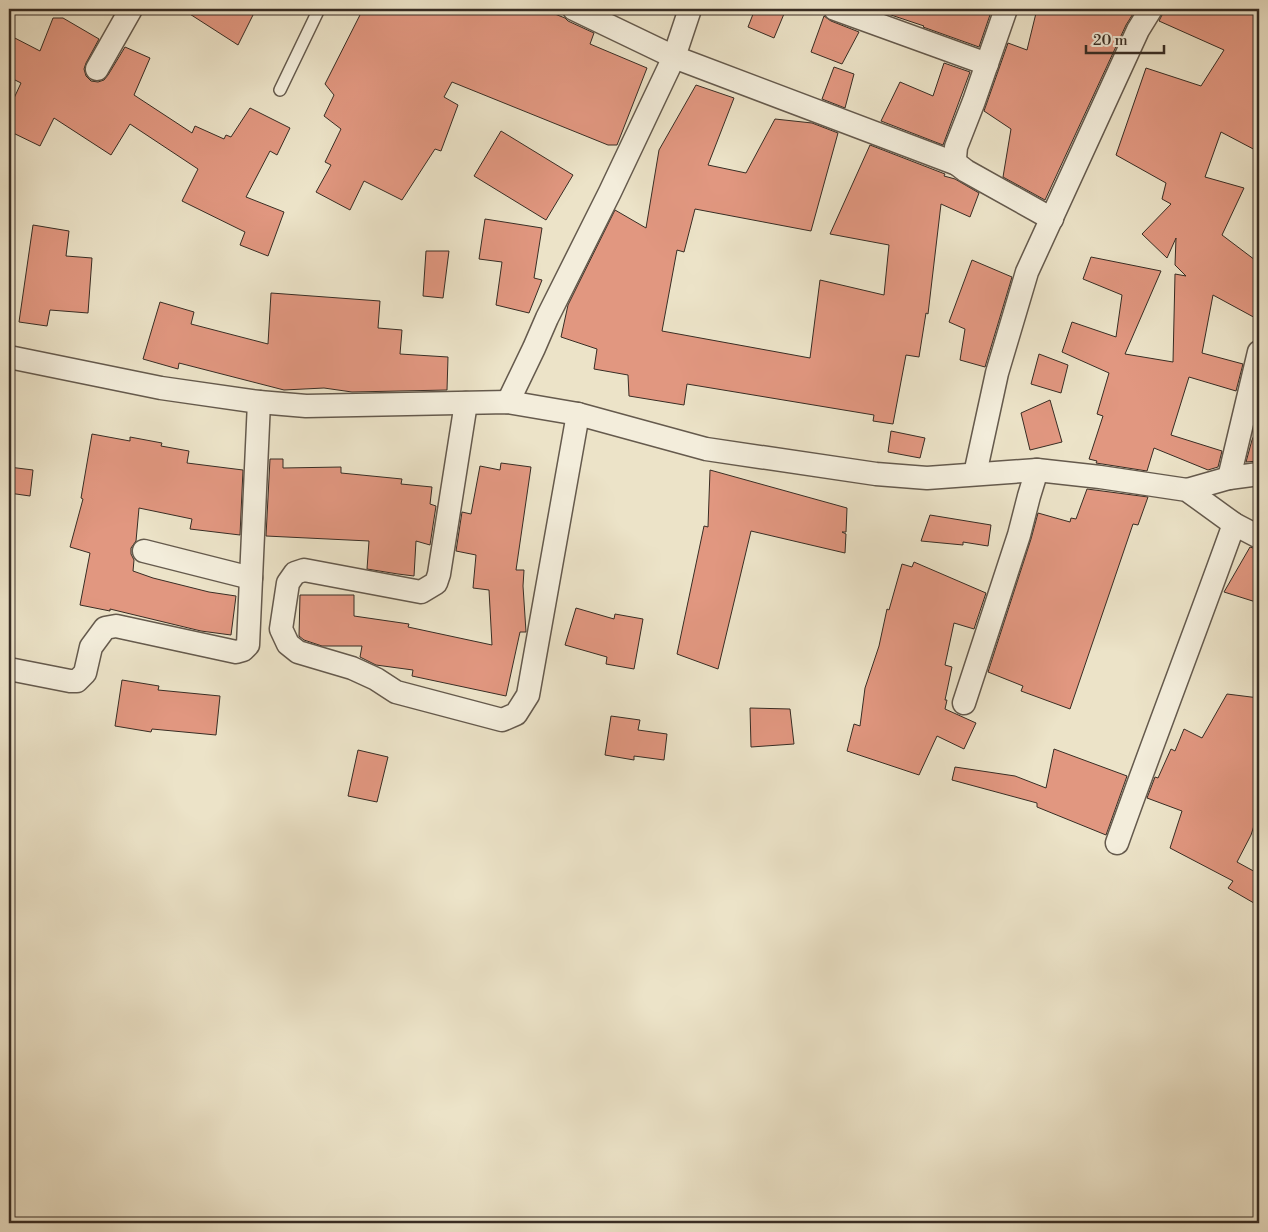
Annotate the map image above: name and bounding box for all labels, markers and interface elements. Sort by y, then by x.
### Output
scale bar [1086,22,1163,54]
text: 20 m [1093,31,1128,50]

